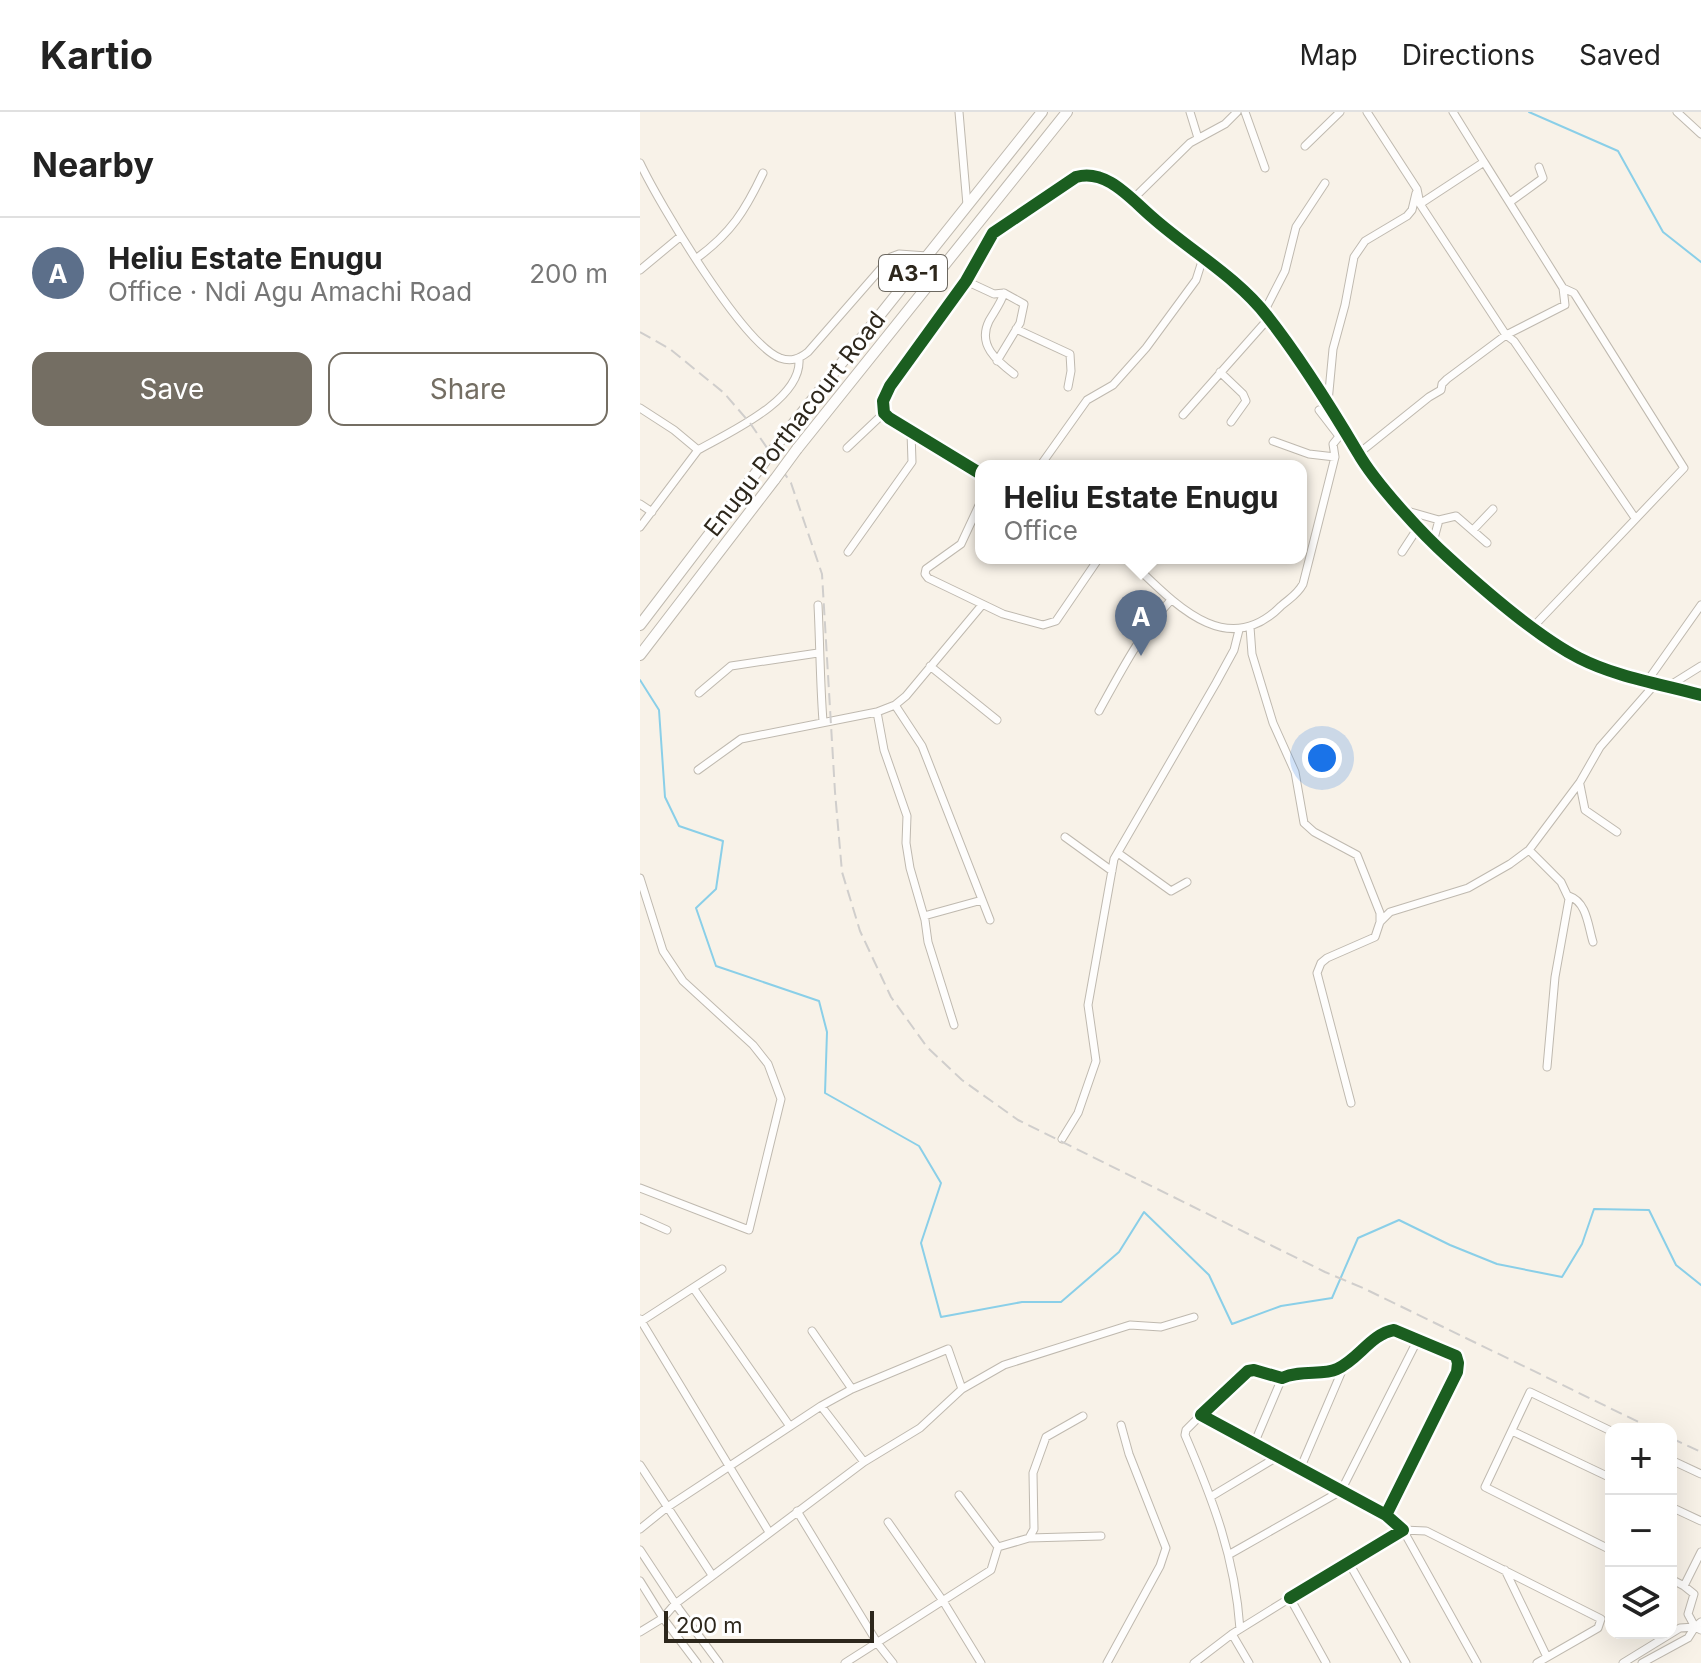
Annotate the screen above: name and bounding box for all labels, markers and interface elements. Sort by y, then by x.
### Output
text: Kartio [40,32,153,78]
text: Map [1299,38,1358,72]
text: Directions [1402,38,1535,72]
text: Saved [1579,38,1661,72]
text: Nearby [32,144,154,185]
text: Heliu Estate Enugu [108,240,383,276]
road number: A3-1 [879,255,947,291]
text: A [48,258,68,289]
text: 200 m [529,258,608,289]
text: Office · Ndi Agu Amachi Road [108,276,472,307]
street label: Enugu Porthacourt Road [698,306,891,542]
button: Save [32,352,312,426]
button: Share [328,352,608,426]
popup [975,460,1307,564]
text: Heliu Estate Enugu [1004,479,1278,515]
text: Office [1004,515,1078,546]
pin: A [1115,590,1167,656]
your location [1302,738,1342,778]
map controls [1605,1423,1677,1639]
button: + [1605,1423,1677,1495]
button: − [1605,1495,1677,1567]
button: layers [1605,1567,1677,1639]
scale bar [664,1607,874,1643]
text: 200 m [676,1612,743,1638]

